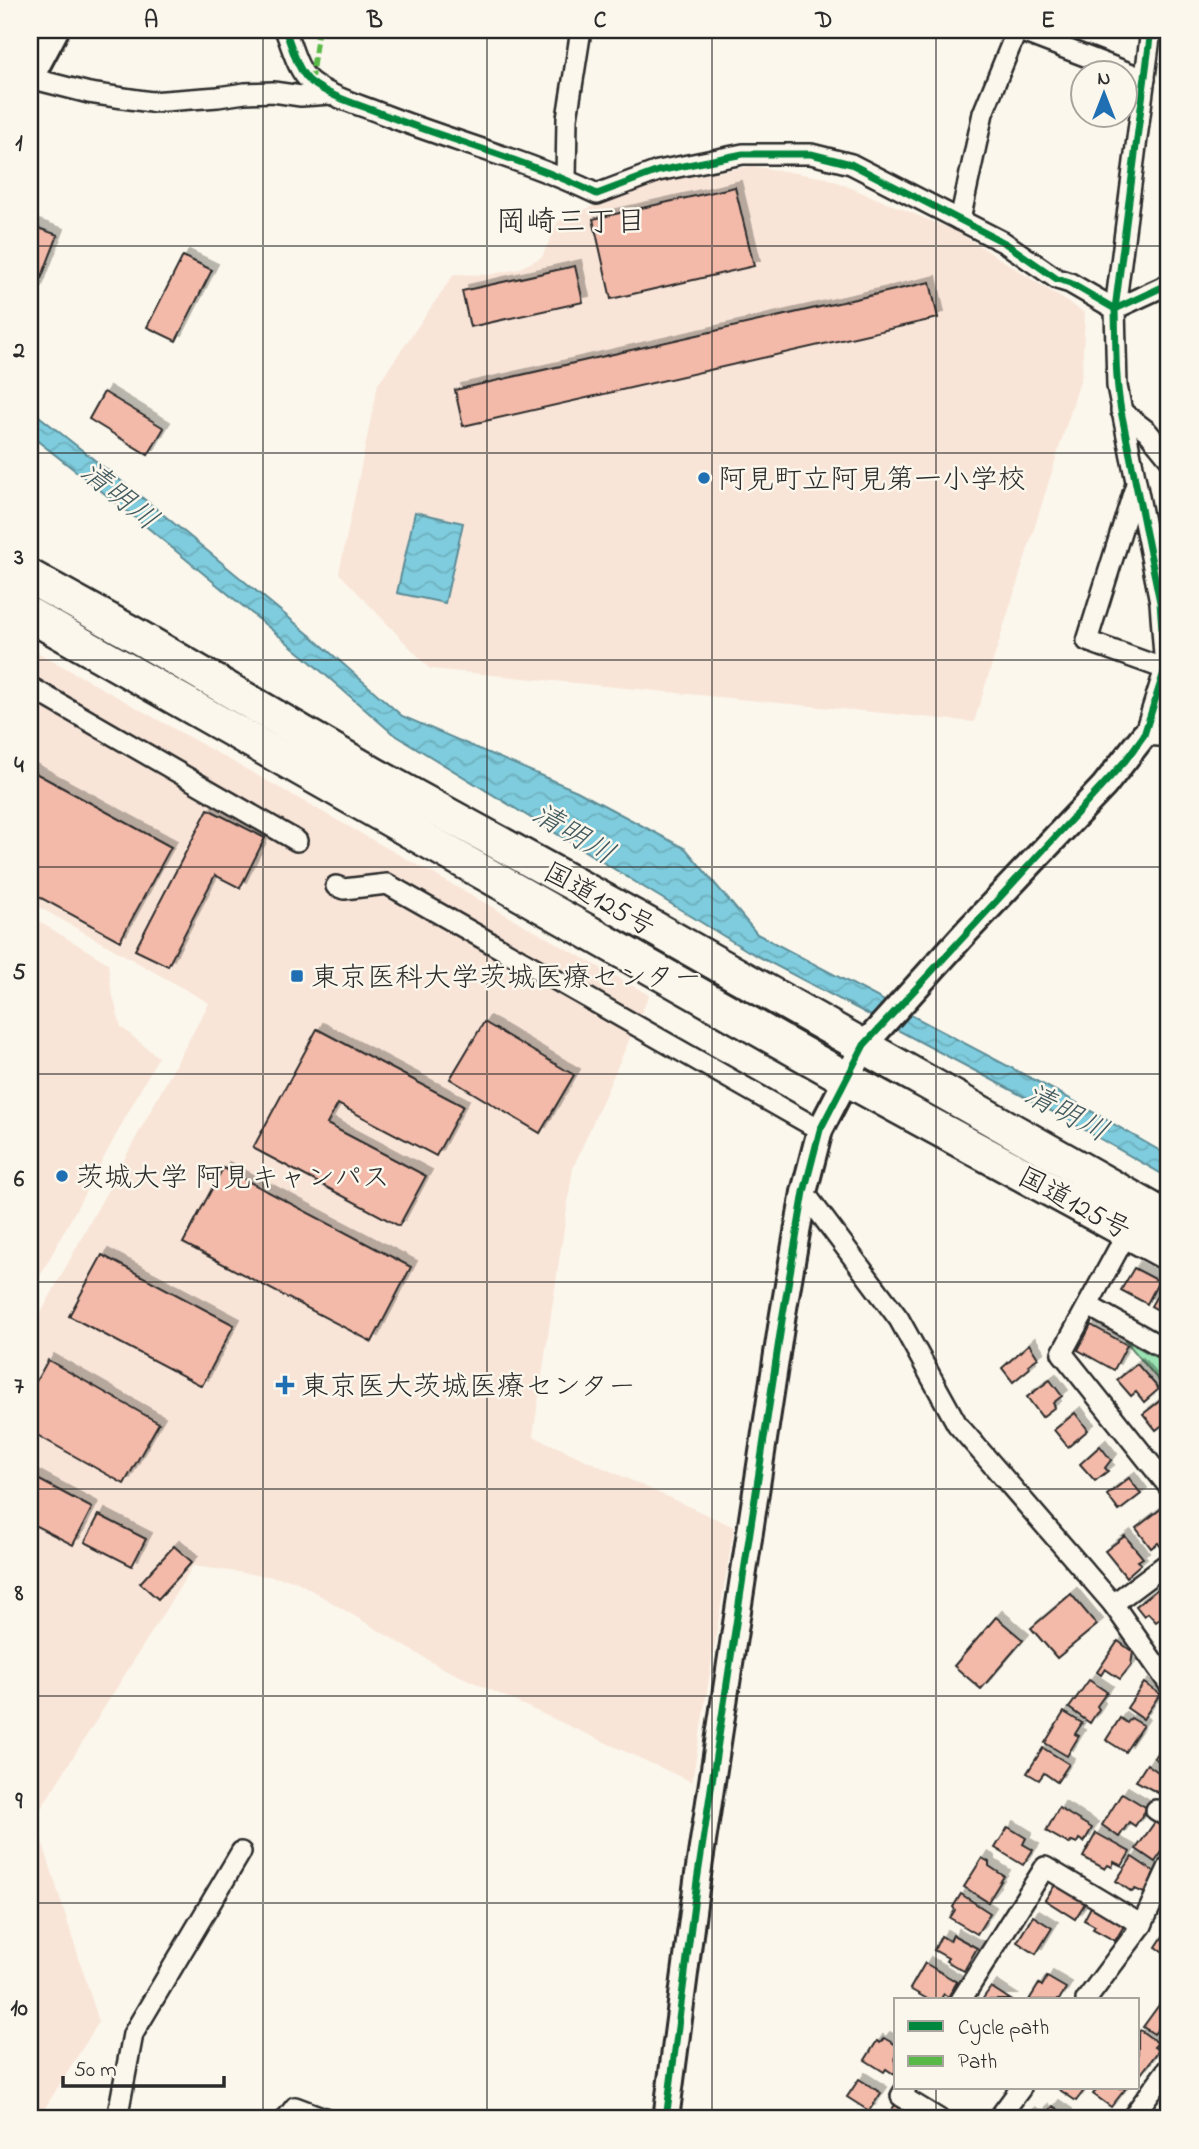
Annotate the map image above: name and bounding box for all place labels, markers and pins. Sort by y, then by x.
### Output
place label: 阿見町立阿見第一小学校 [718,461,1026,502]
marker: 阿見町立阿見第一小学校 [696,470,712,486]
place label: 東京医科大学茨城医療センター [311,959,702,1000]
marker: 東京医科大学茨城医療センター [289,968,305,984]
place label: 茨城大学 阿見キャンパス [76,1159,390,1200]
marker: 茨城大学 阿見キャンパス [54,1168,70,1184]
place label: 東京医大茨城医療センター [301,1368,636,1409]
marker: 東京医大茨城医療センター [275,1375,295,1395]

